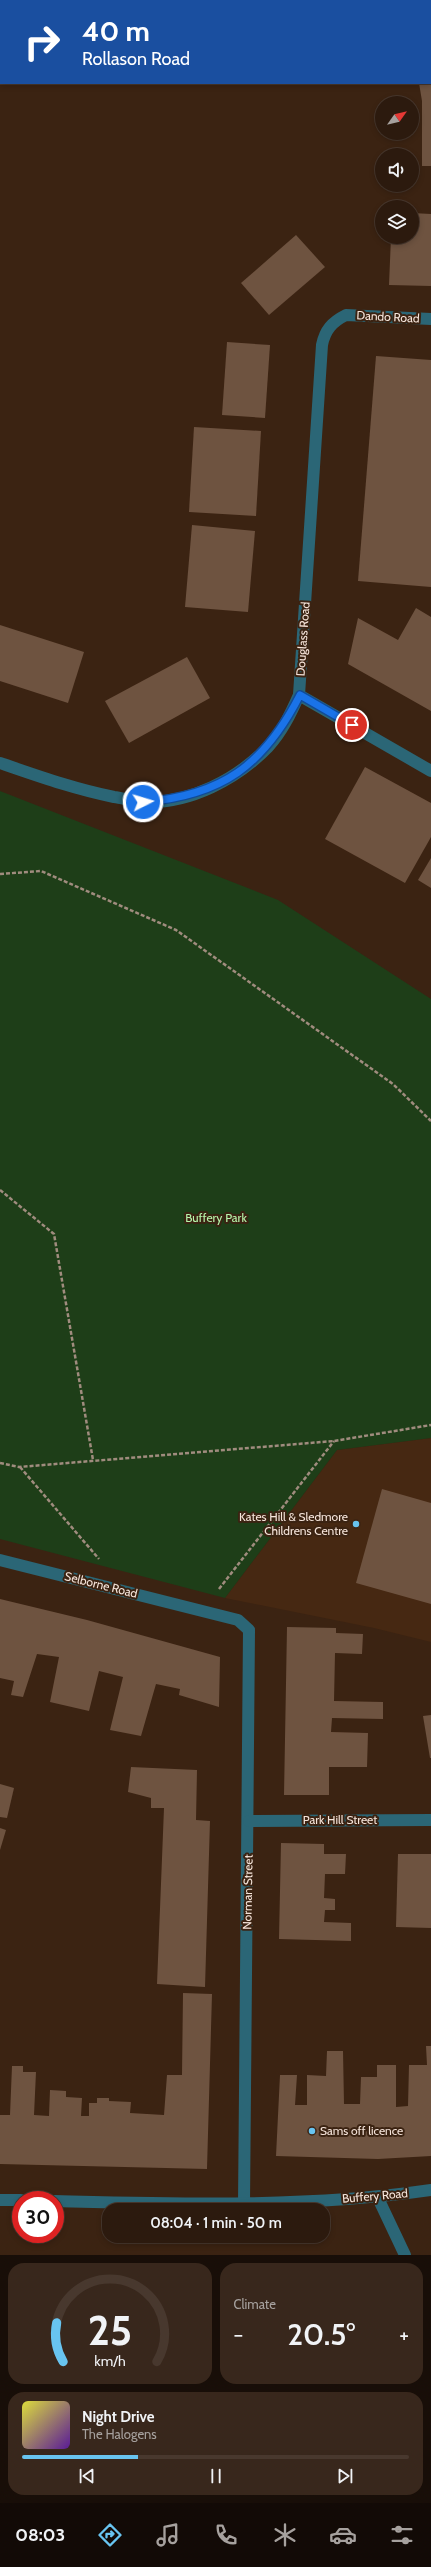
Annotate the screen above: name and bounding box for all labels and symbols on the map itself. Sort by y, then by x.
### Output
north arrow [375,96,419,140]
street label: Dando Road [356,307,420,326]
street label: Douglass Road [292,601,313,677]
pin [335,708,369,742]
position arrow [122,781,164,823]
park label: Buffery Park [185,1210,247,1225]
place label: Kates Hill & Sledmore Childrens Centre [239,1509,348,1538]
marker: Kates Hill & Sledmore Childrens Centre [351,1519,361,1529]
street label: Selborne Road [63,1568,139,1601]
street label: Park Hill Street [303,1812,377,1827]
street label: Norman Street [239,1854,256,1930]
place label: Sams off licence [320,2123,403,2138]
marker: Sams off licence [307,2126,317,2136]
street label: Buffery Road [341,2185,408,2206]
speed limit sign: 30 [12,2191,64,2243]

